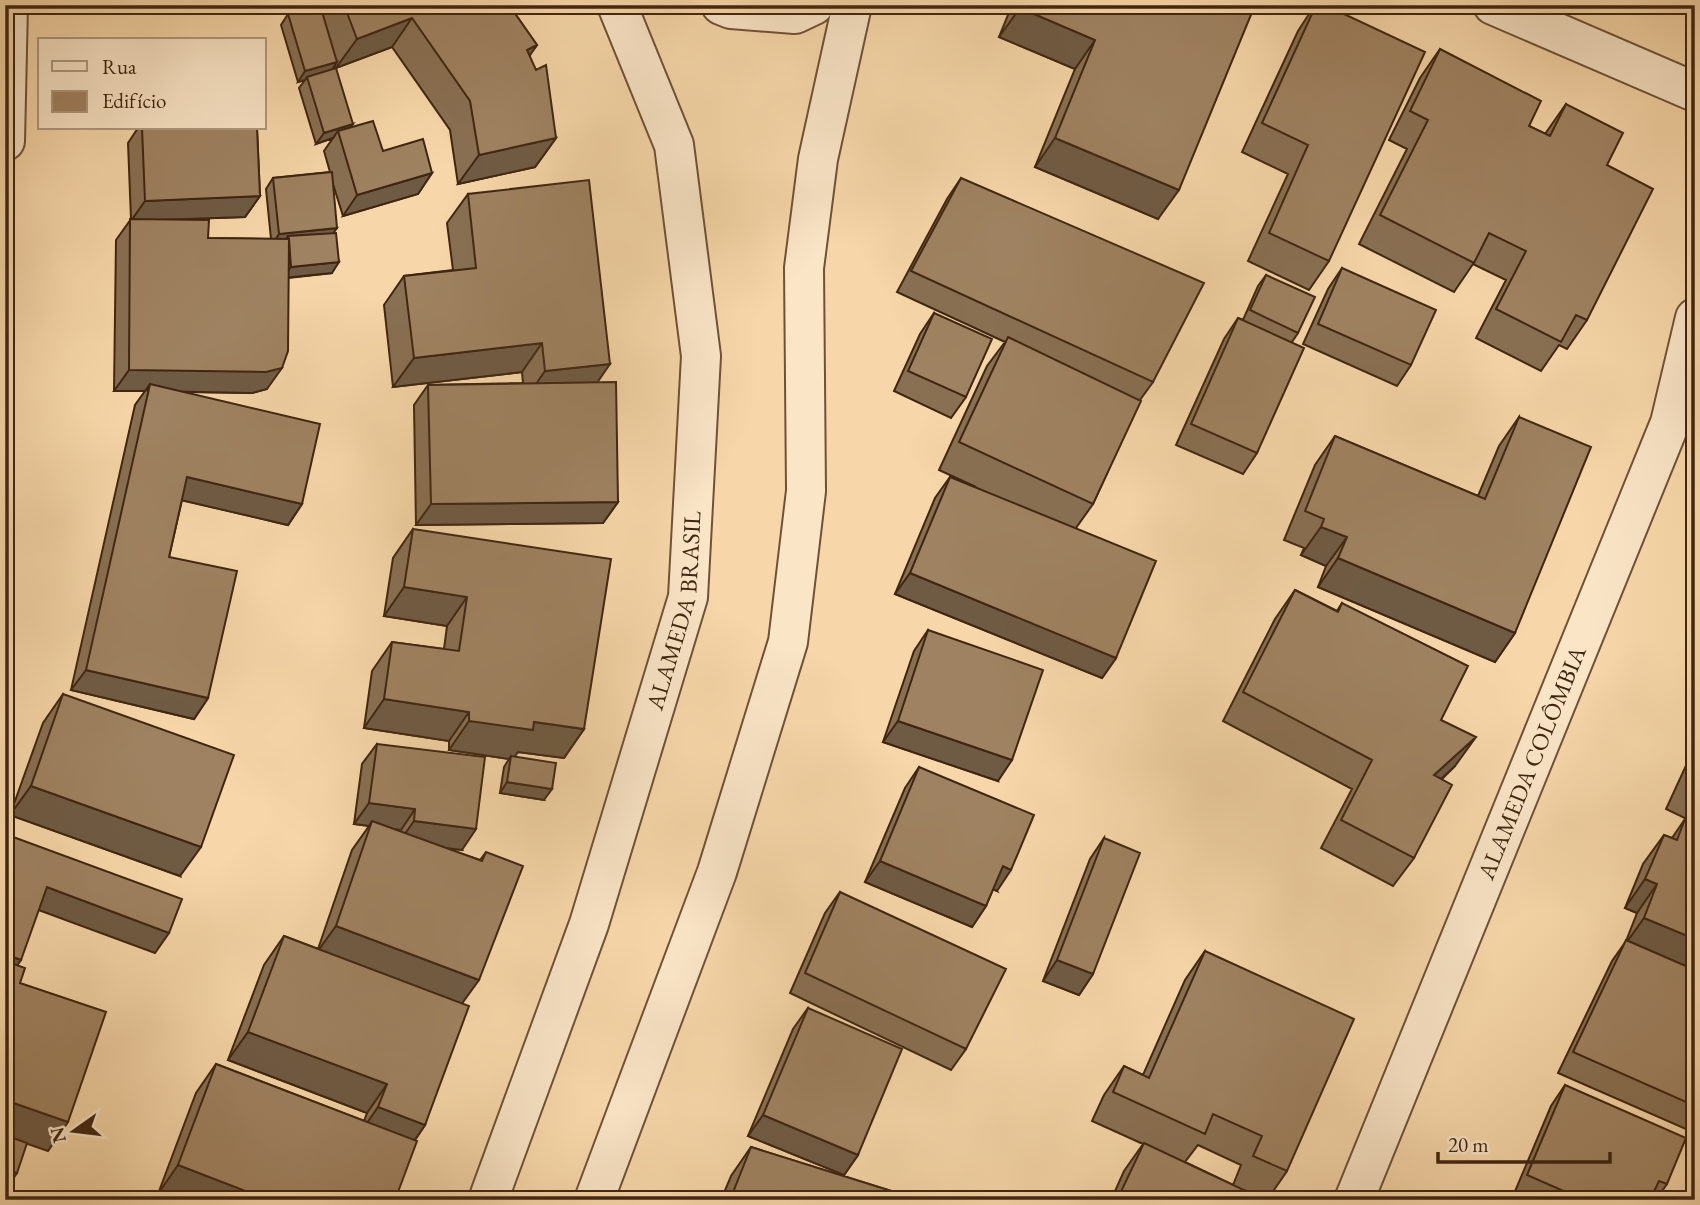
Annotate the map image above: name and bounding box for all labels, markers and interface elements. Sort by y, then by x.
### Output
legend [38,38,266,130]
text: Rua [102,53,137,80]
text: Edifício [102,87,166,114]
street label: ALAMEDA BRASIL [638,510,708,715]
street label: ALAMEDA COLÔMBIA [1470,641,1593,885]
north arrow [38,1096,108,1166]
scale bar [1438,1121,1609,1165]
text: N [44,1124,72,1145]
text: 20 m [1448,1131,1489,1158]

